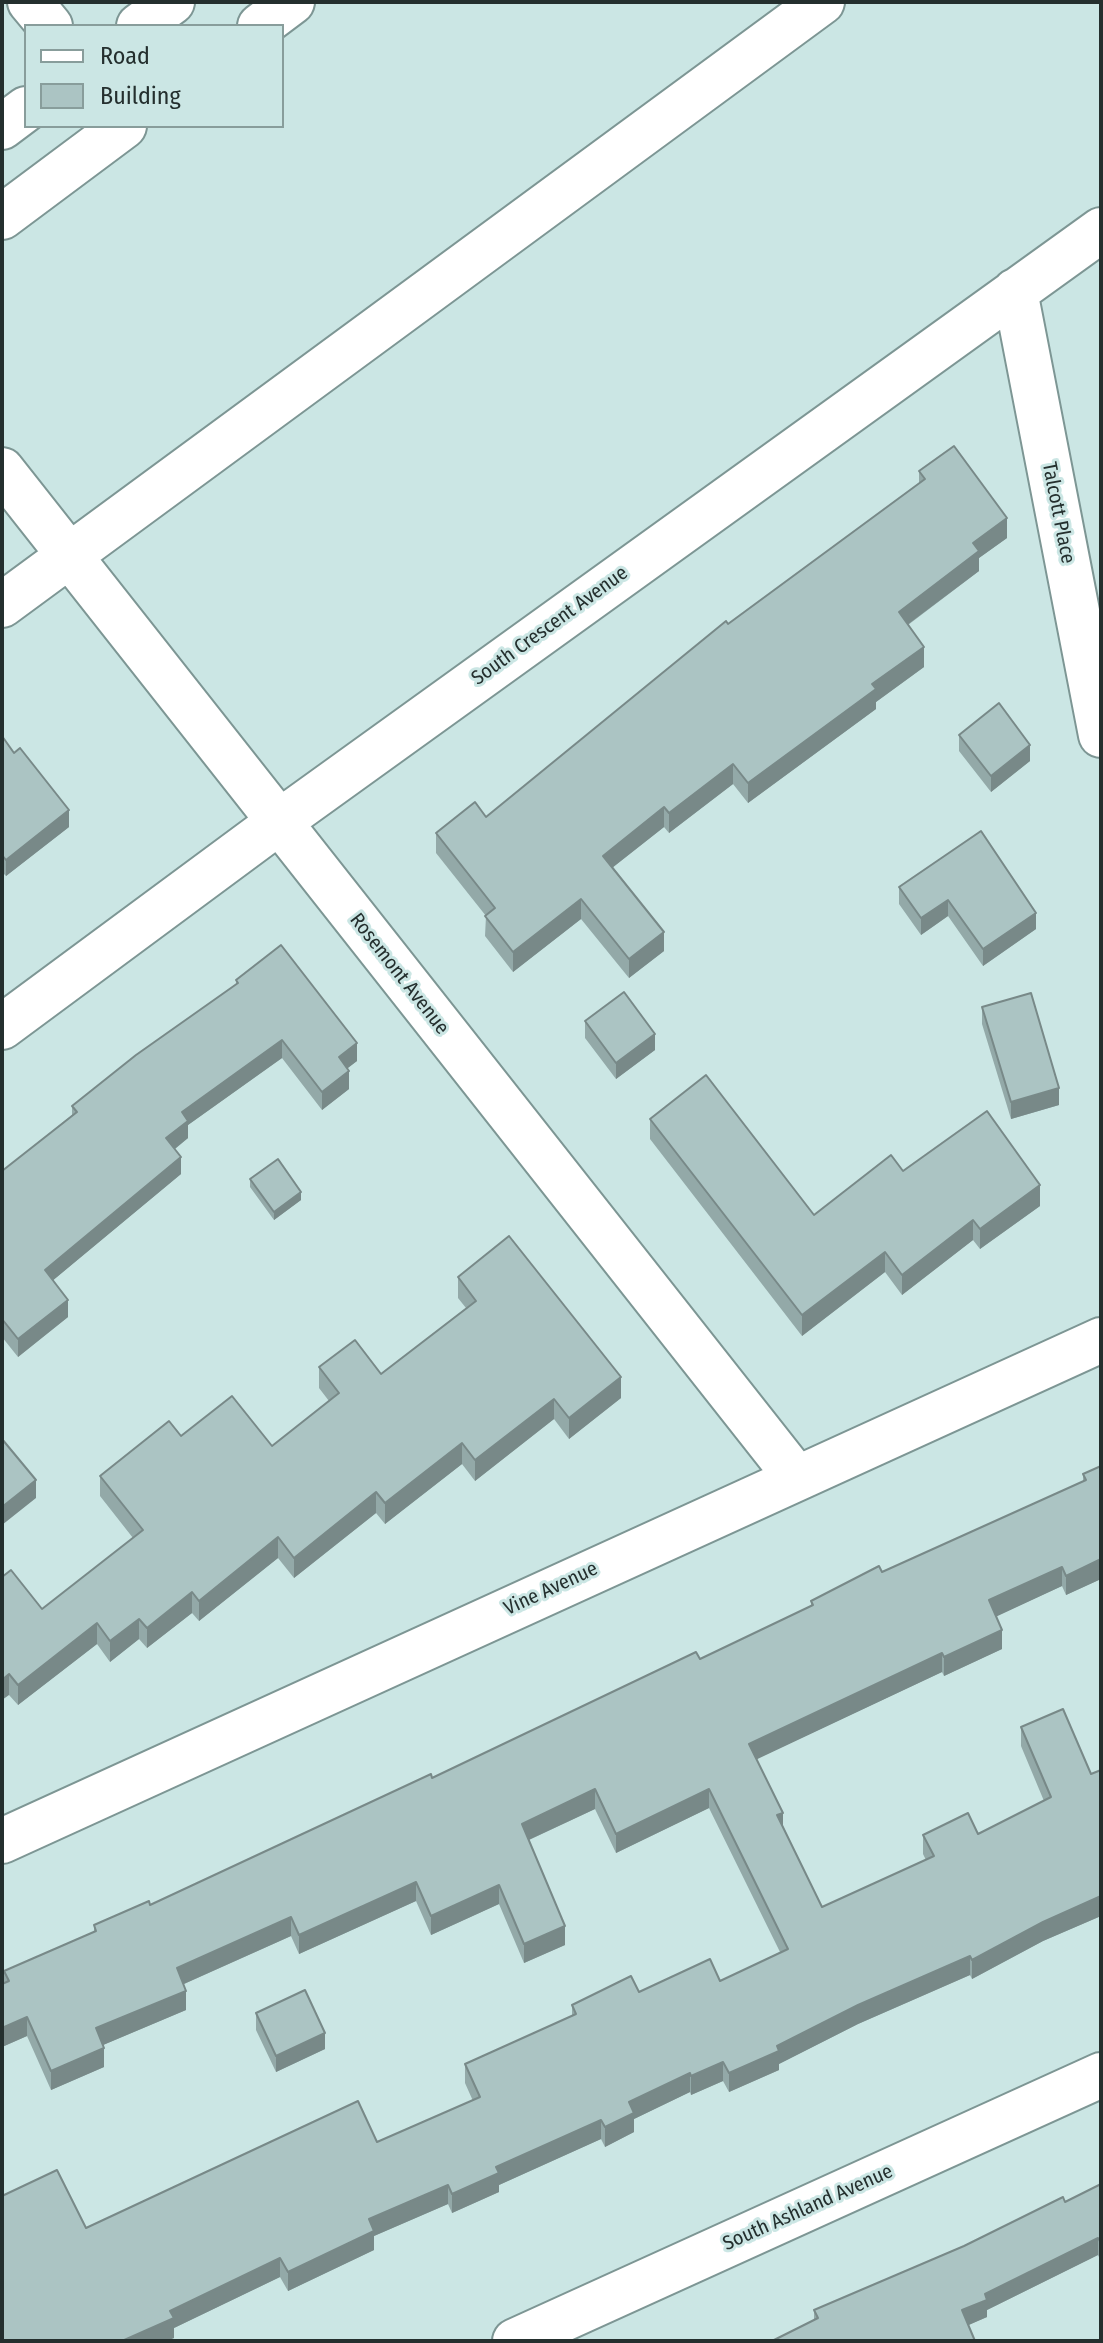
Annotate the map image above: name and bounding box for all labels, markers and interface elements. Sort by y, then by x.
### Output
legend [24,24,284,128]
text: Road [100,42,150,70]
text: Building [100,82,181,110]
street label: Talcott Place [1036,460,1080,566]
street label: South Crescent Avenue [467,561,633,691]
street label: Rosemont Avenue [344,909,454,1039]
street label: Vine Avenue [500,1557,602,1621]
street label: South Ashland Avenue [719,2160,897,2256]

